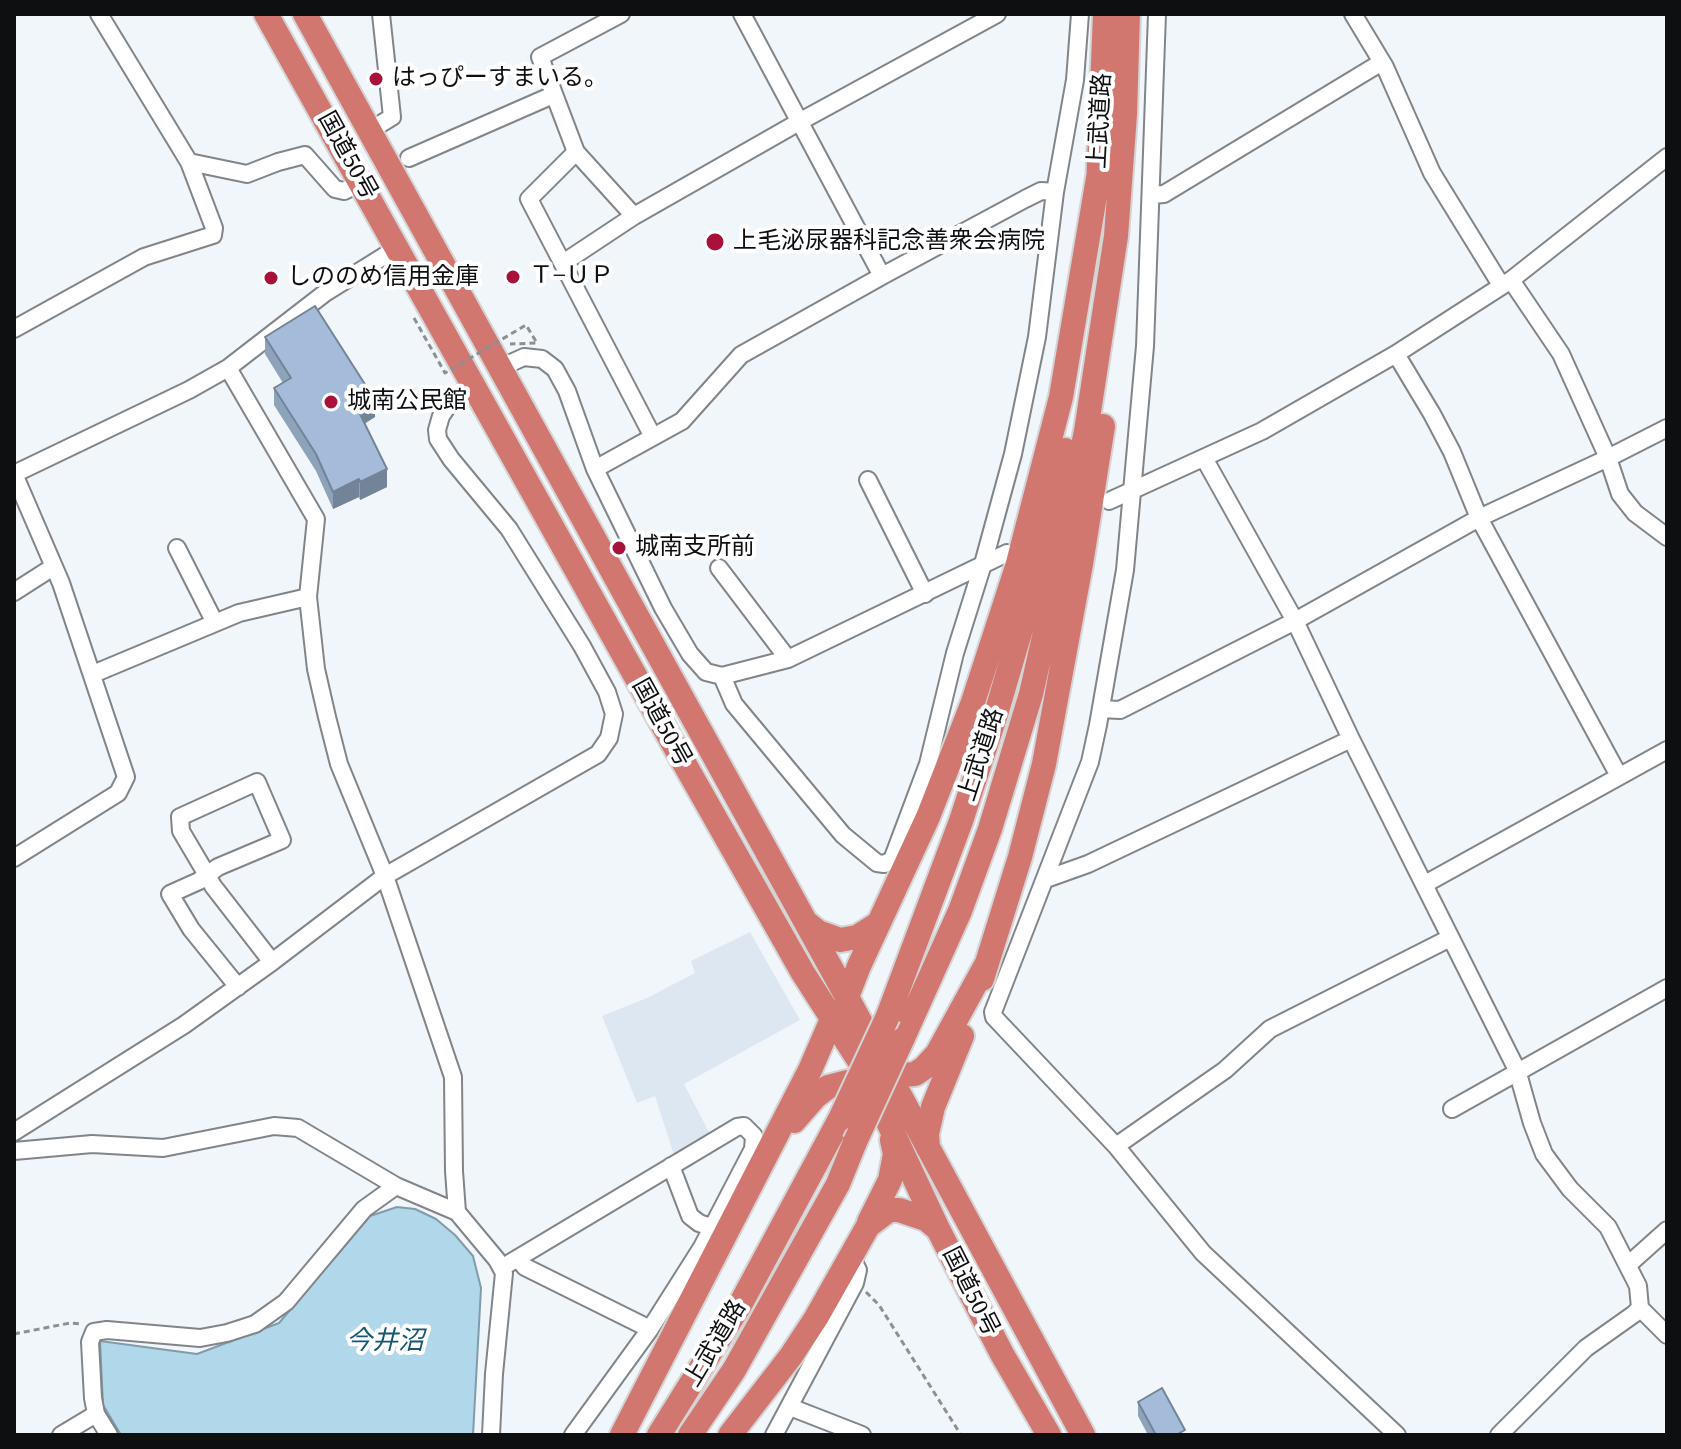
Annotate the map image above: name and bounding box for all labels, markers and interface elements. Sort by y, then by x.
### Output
place label: はっぴーすまいる。 [392,65,608,93]
marker: はっぴーすまいる。 [367,70,385,88]
street label: 上武道路 [1084,72,1118,170]
street label: 国道50号 [311,107,383,205]
place label: 上毛泌尿器科記念善衆会病院 [733,228,1045,256]
marker: 上毛泌尿器科記念善衆会病院 [704,231,726,253]
place label: Ｔ−ＵＰ [529,263,614,291]
place label: しののめ信用金庫 [287,264,479,292]
marker: Ｔ−ＵＰ [504,268,522,286]
marker: しののめ信用金庫 [262,269,280,287]
place label: 城南公民館 [347,388,467,416]
marker: 城南公民館 [322,393,340,411]
place label: 城南支所前 [635,534,755,562]
marker: 城南支所前 [610,539,628,557]
street label: 国道50号 [625,674,697,772]
street label: 上武道路 [953,705,1011,805]
street label: 国道50号 [935,1243,1005,1341]
street label: 上武道路 [679,1295,753,1393]
water label: 今井沼 [346,1326,424,1358]

